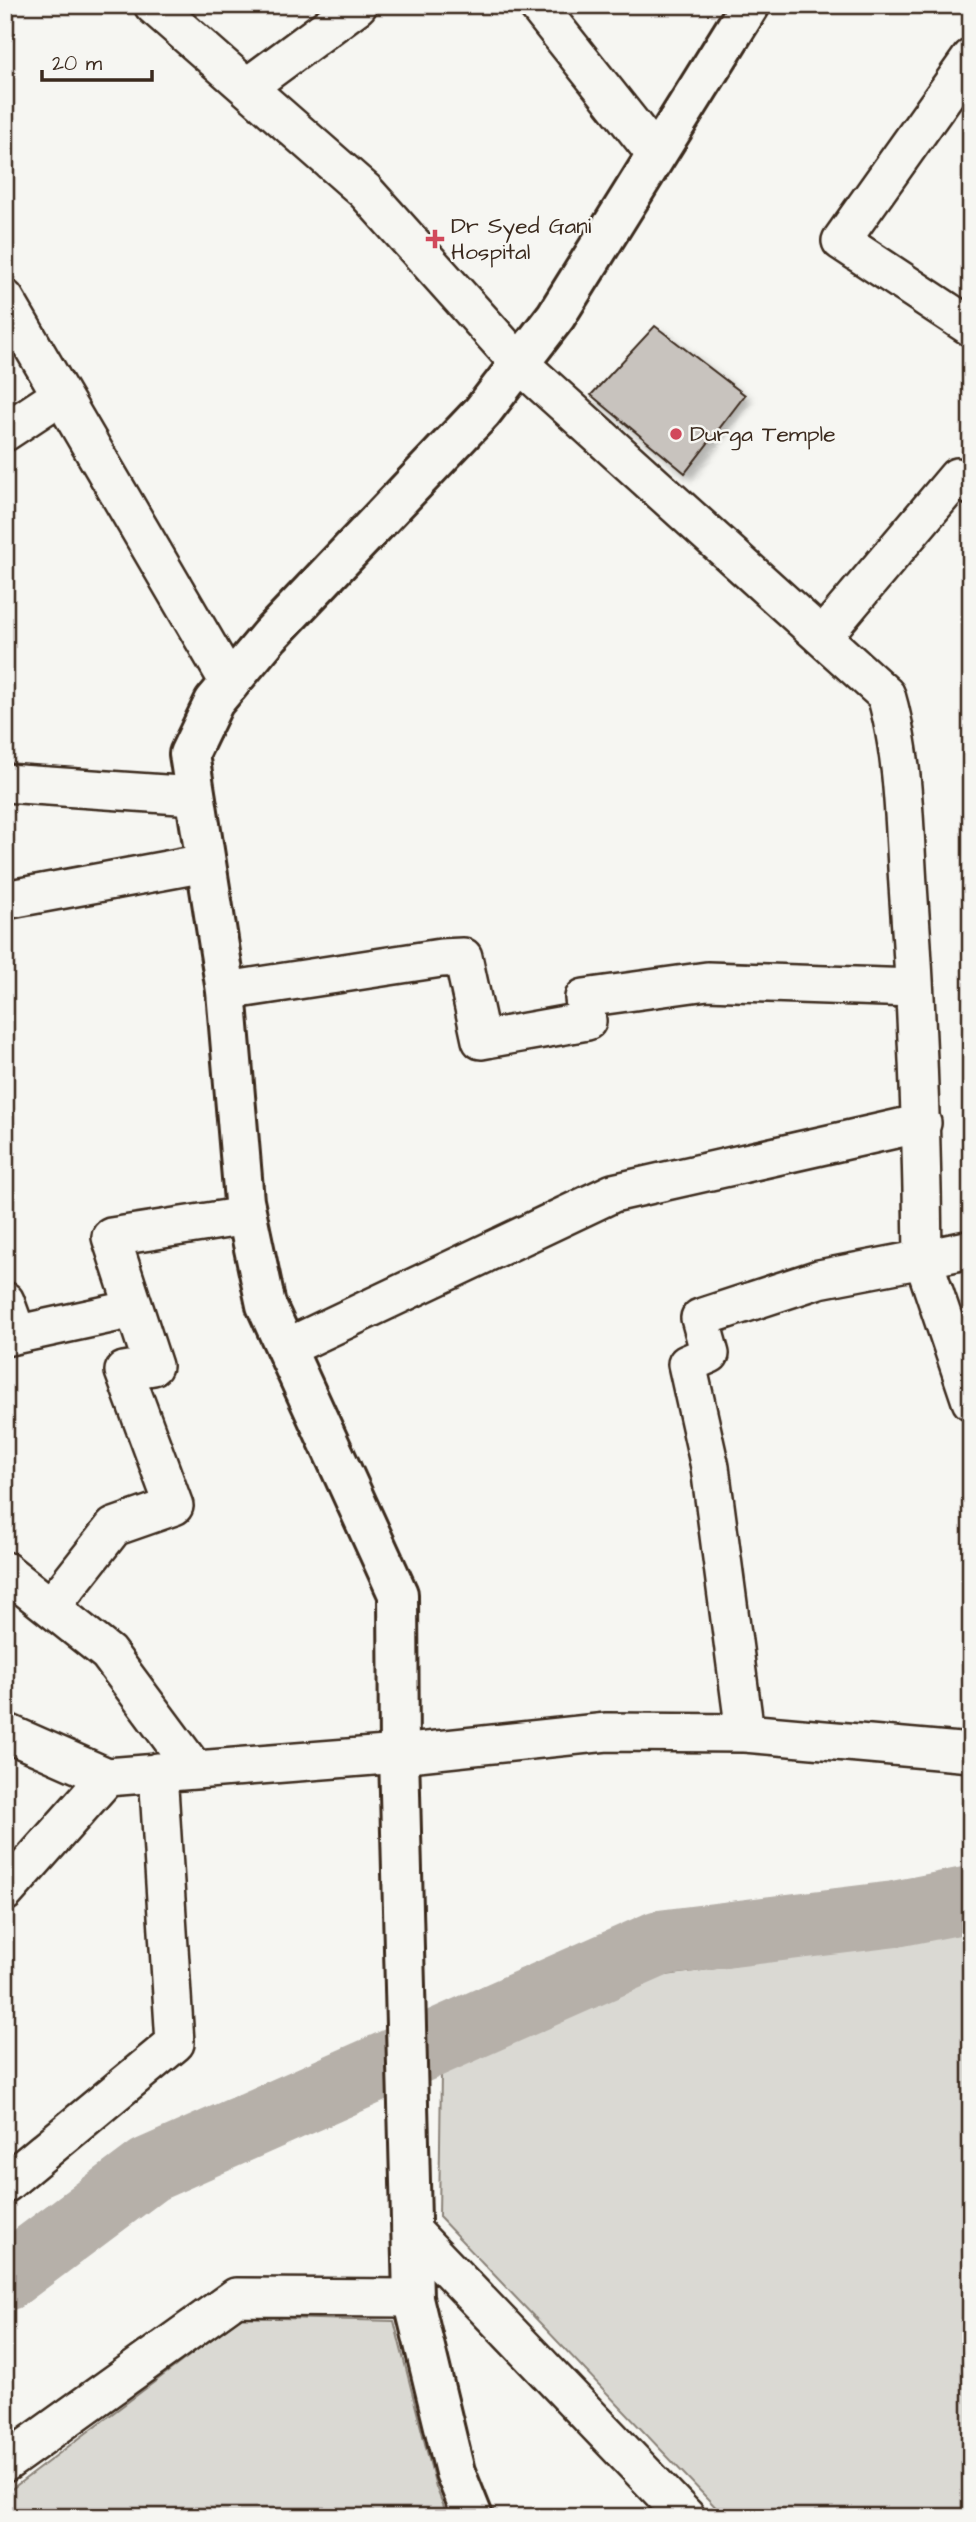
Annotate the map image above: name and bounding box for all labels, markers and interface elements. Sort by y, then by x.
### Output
scale bar [42,38,152,82]
text: 20 m [52,49,103,78]
place label: Dr Syed Gani Hospital [451,210,592,268]
marker: Dr Syed Gani Hospital [425,229,445,249]
place label: Durga Temple [690,418,836,451]
marker: Durga Temple [668,426,684,442]

